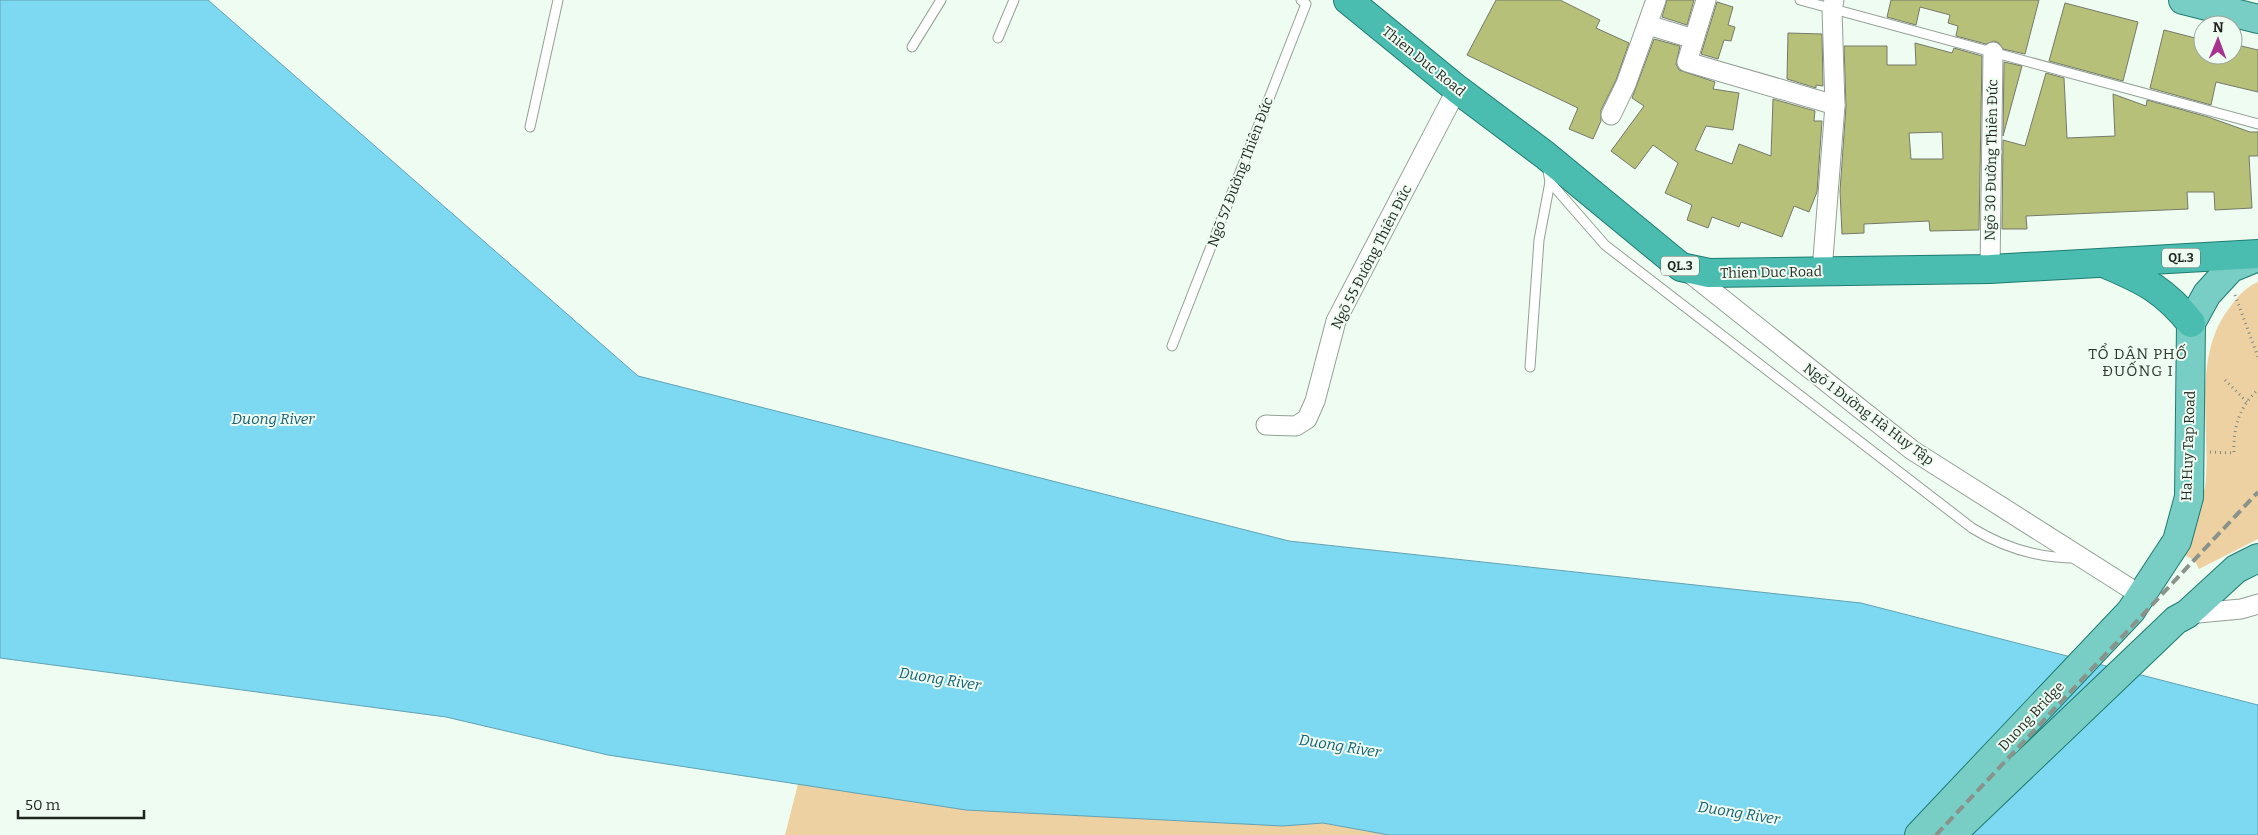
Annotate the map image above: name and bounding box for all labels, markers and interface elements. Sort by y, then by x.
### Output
north arrow [2193,15,2243,65]
text: N [2213,19,2224,36]
street label: Thien Duc Road [1379,23,1469,100]
street label: Ngõ 30 Đường Thiên Đức [1982,79,2001,241]
street label: Ngõ 57 Đường Thiên Đức [1204,95,1277,249]
street label: Ngõ 55 Đường Thiên Đức [1328,182,1415,332]
road number: QL.3 [2162,248,2200,268]
road number: QL.3 [1661,256,1699,276]
street label: Thien Duc Road [1720,263,1822,282]
district label: TỔ DÂN PHỐ ĐUỐNG I [2088,343,2188,380]
street label: Ngõ 1 Đường Hà Huy Tập [1800,360,1937,469]
street label: Ha Huy Tap Road [2178,391,2199,501]
water label: Duong River [232,410,315,428]
water label: Duong River [898,664,983,695]
street label: Duong Bridge [1995,678,2068,755]
water label: Duong River [1298,731,1383,762]
scale bar [18,788,144,820]
text: 50 m [25,796,61,814]
water label: Duong River [1697,798,1782,829]

